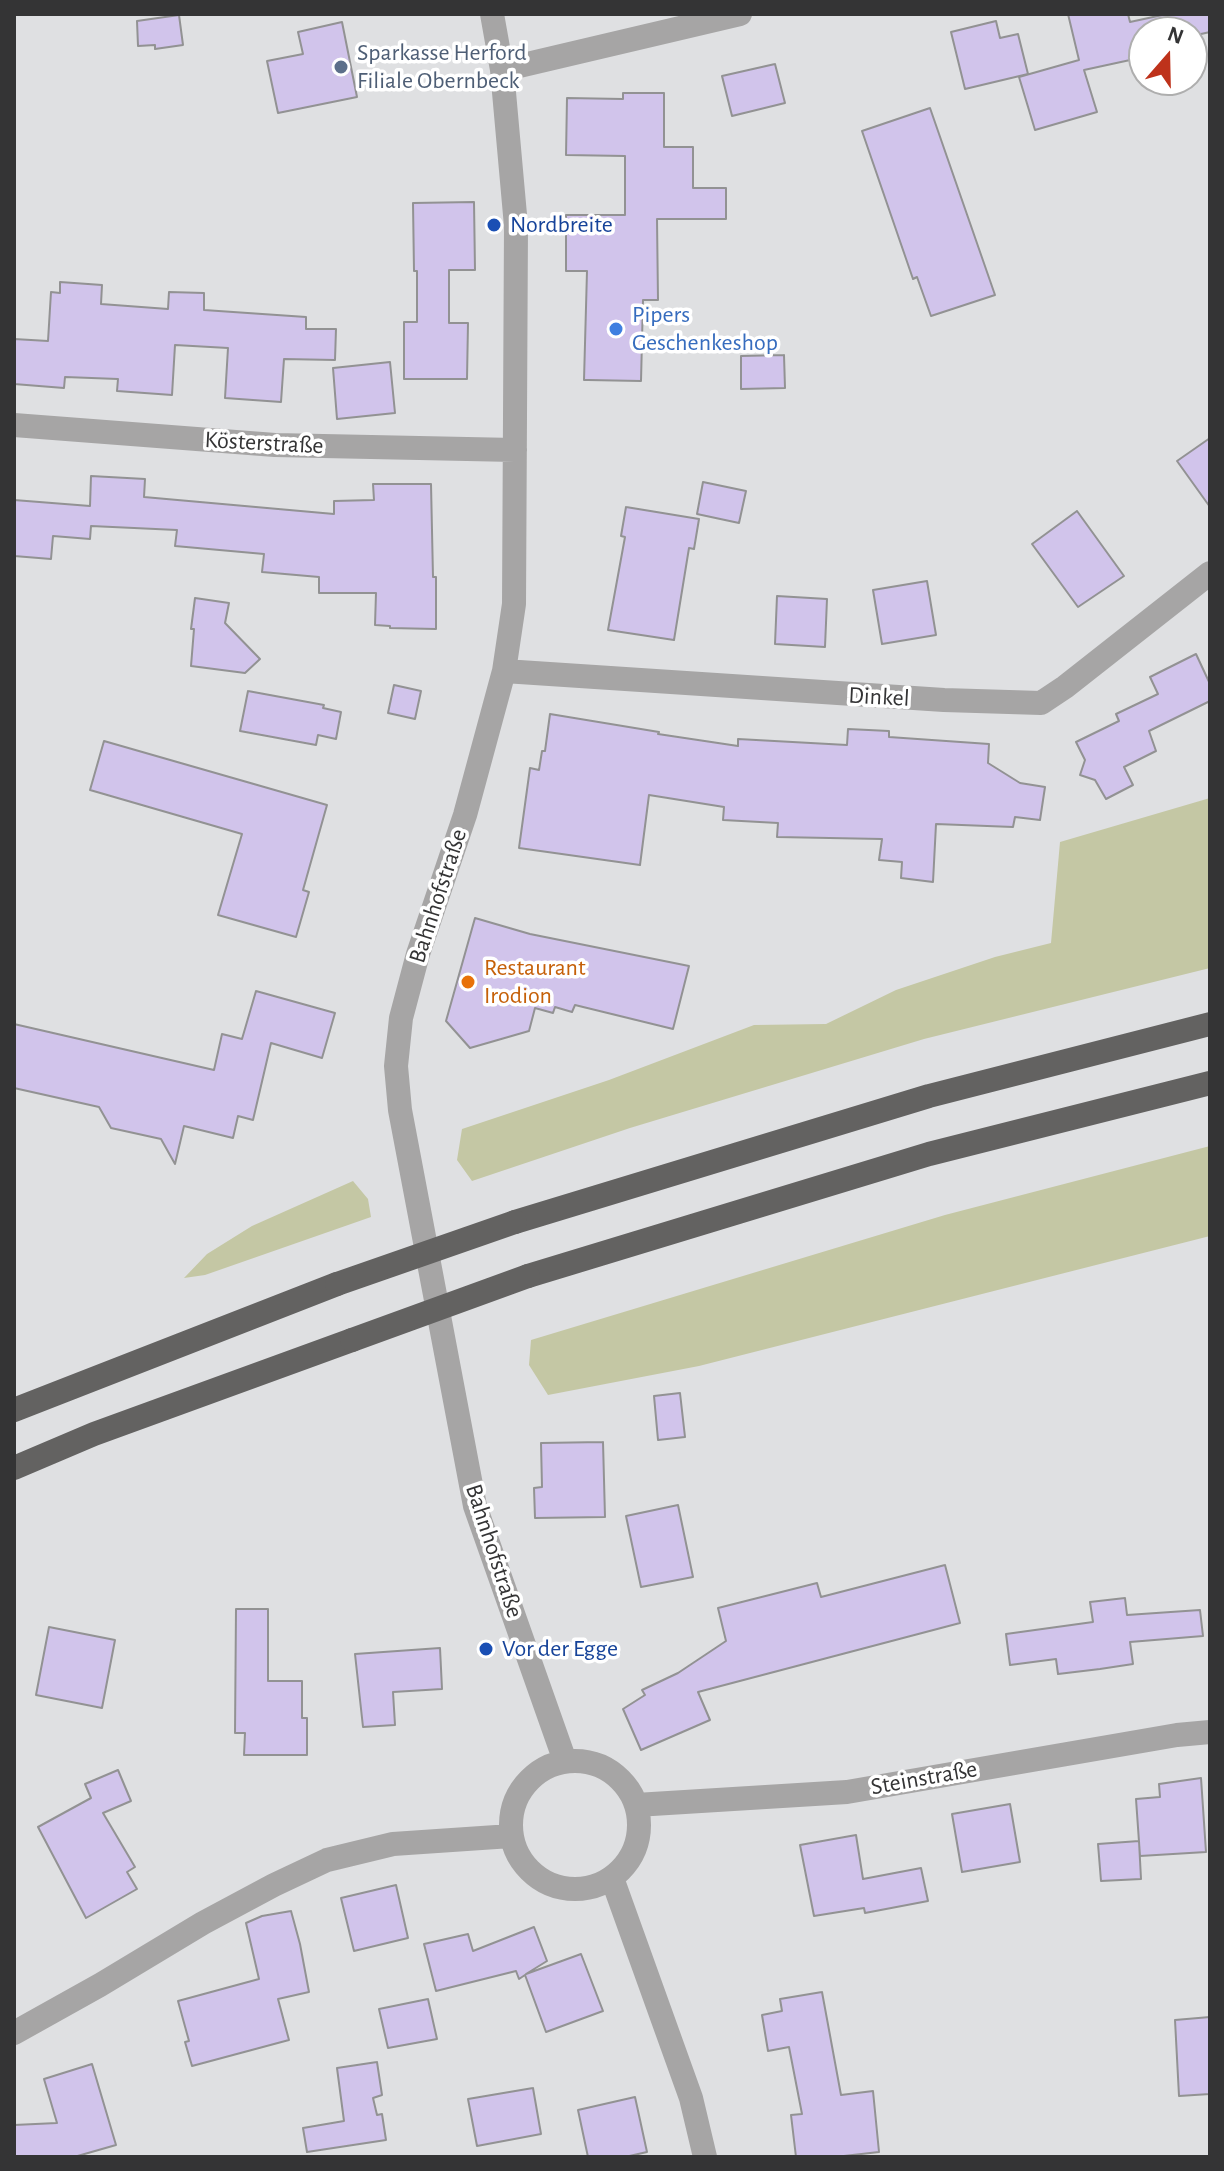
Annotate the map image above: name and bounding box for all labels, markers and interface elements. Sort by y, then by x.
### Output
north arrow [1128,16,1208,96]
text: N [1165,22,1186,48]
place label: Sparkasse Herford Filiale Obernbeck [357,39,527,95]
marker: Sparkasse Herford Filiale Obernbeck [332,58,350,76]
place label: Nordbreite [510,211,613,239]
marker: Nordbreite [485,216,503,234]
place label: Pipers Geschenkeshop [632,301,778,357]
marker: Pipers Geschenkeshop [607,320,625,338]
street label: Kösterstraße [204,426,324,460]
street label: Dinkel [848,681,910,713]
street label: Bahnhofstraße [403,825,473,967]
place label: Restaurant Irodion [484,954,586,1010]
marker: Restaurant Irodion [459,973,477,991]
street label: Bahnhofstraße [459,1480,529,1622]
place label: Vor der Egge [502,1635,618,1663]
marker: Vor der Egge [477,1640,495,1658]
street label: Steinstraße [869,1754,979,1802]

